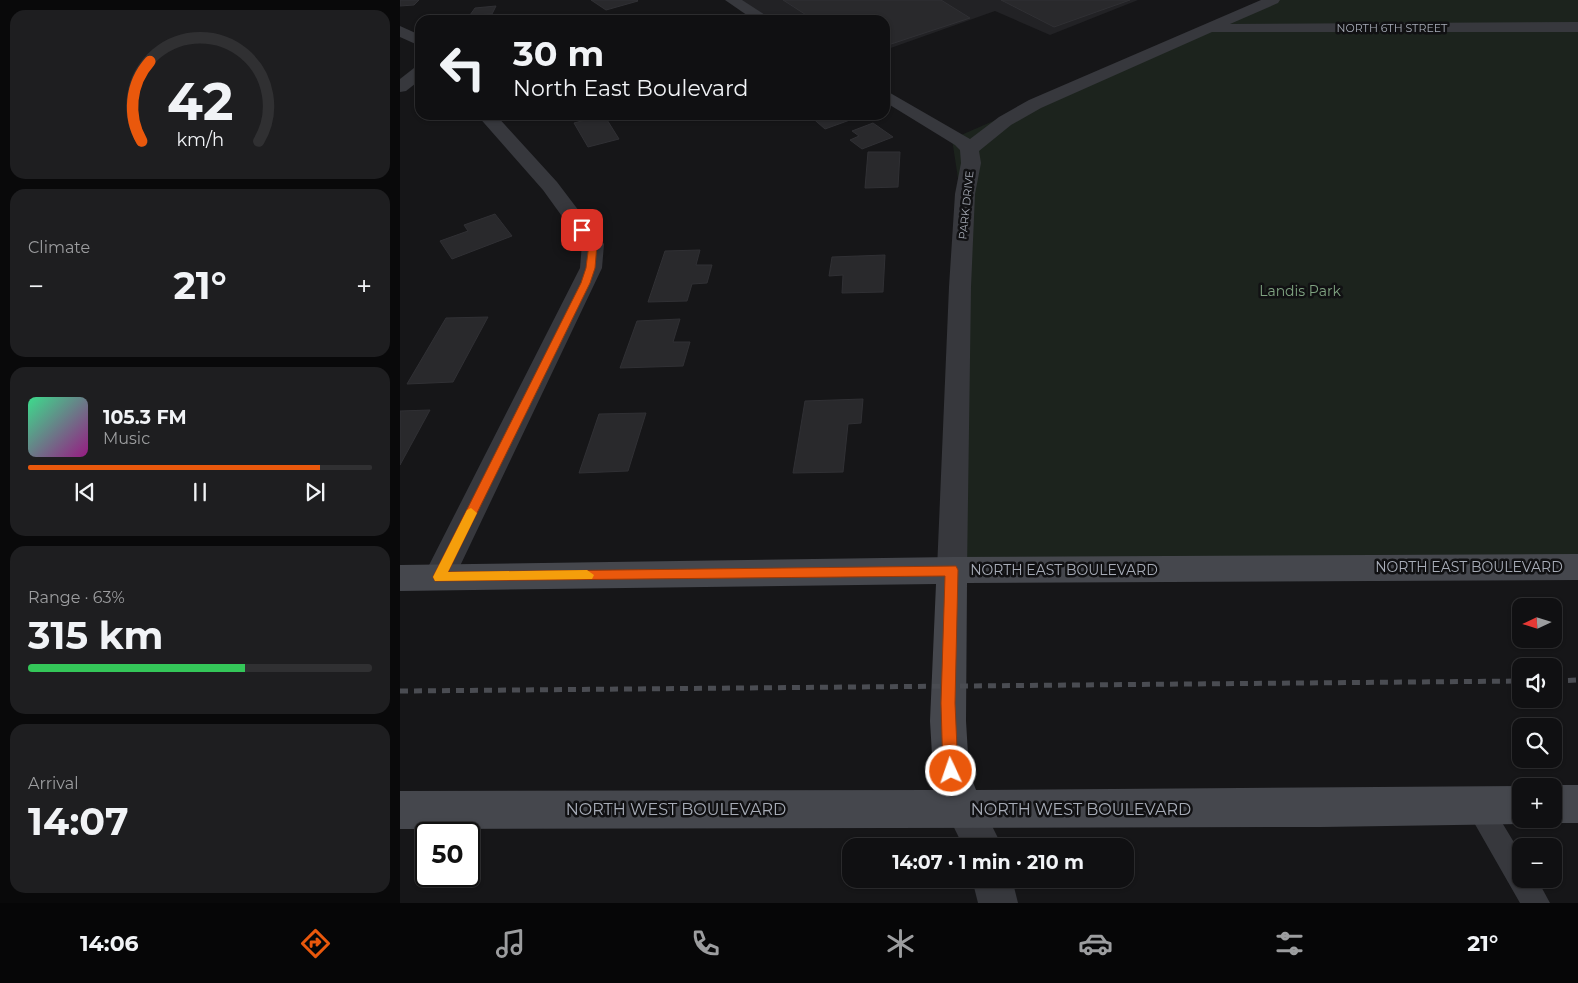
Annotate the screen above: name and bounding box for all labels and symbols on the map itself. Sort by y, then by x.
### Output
street label: NORTH 6TH STREET [1337,21,1448,35]
street label: PARK DRIVE [955,170,977,240]
pin [561,209,603,251]
park label: Landis Park [1259,282,1341,300]
street label: NORTH EAST BOULEVARD [1375,558,1563,576]
street label: NORTH EAST BOULEVARD [970,561,1158,579]
north arrow [1512,598,1562,648]
position arrow [924,744,976,796]
street label: NORTH WEST BOULEVARD [566,800,786,819]
street label: NORTH WEST BOULEVARD [971,800,1191,819]
speed limit sign: 50 [415,822,480,887]

